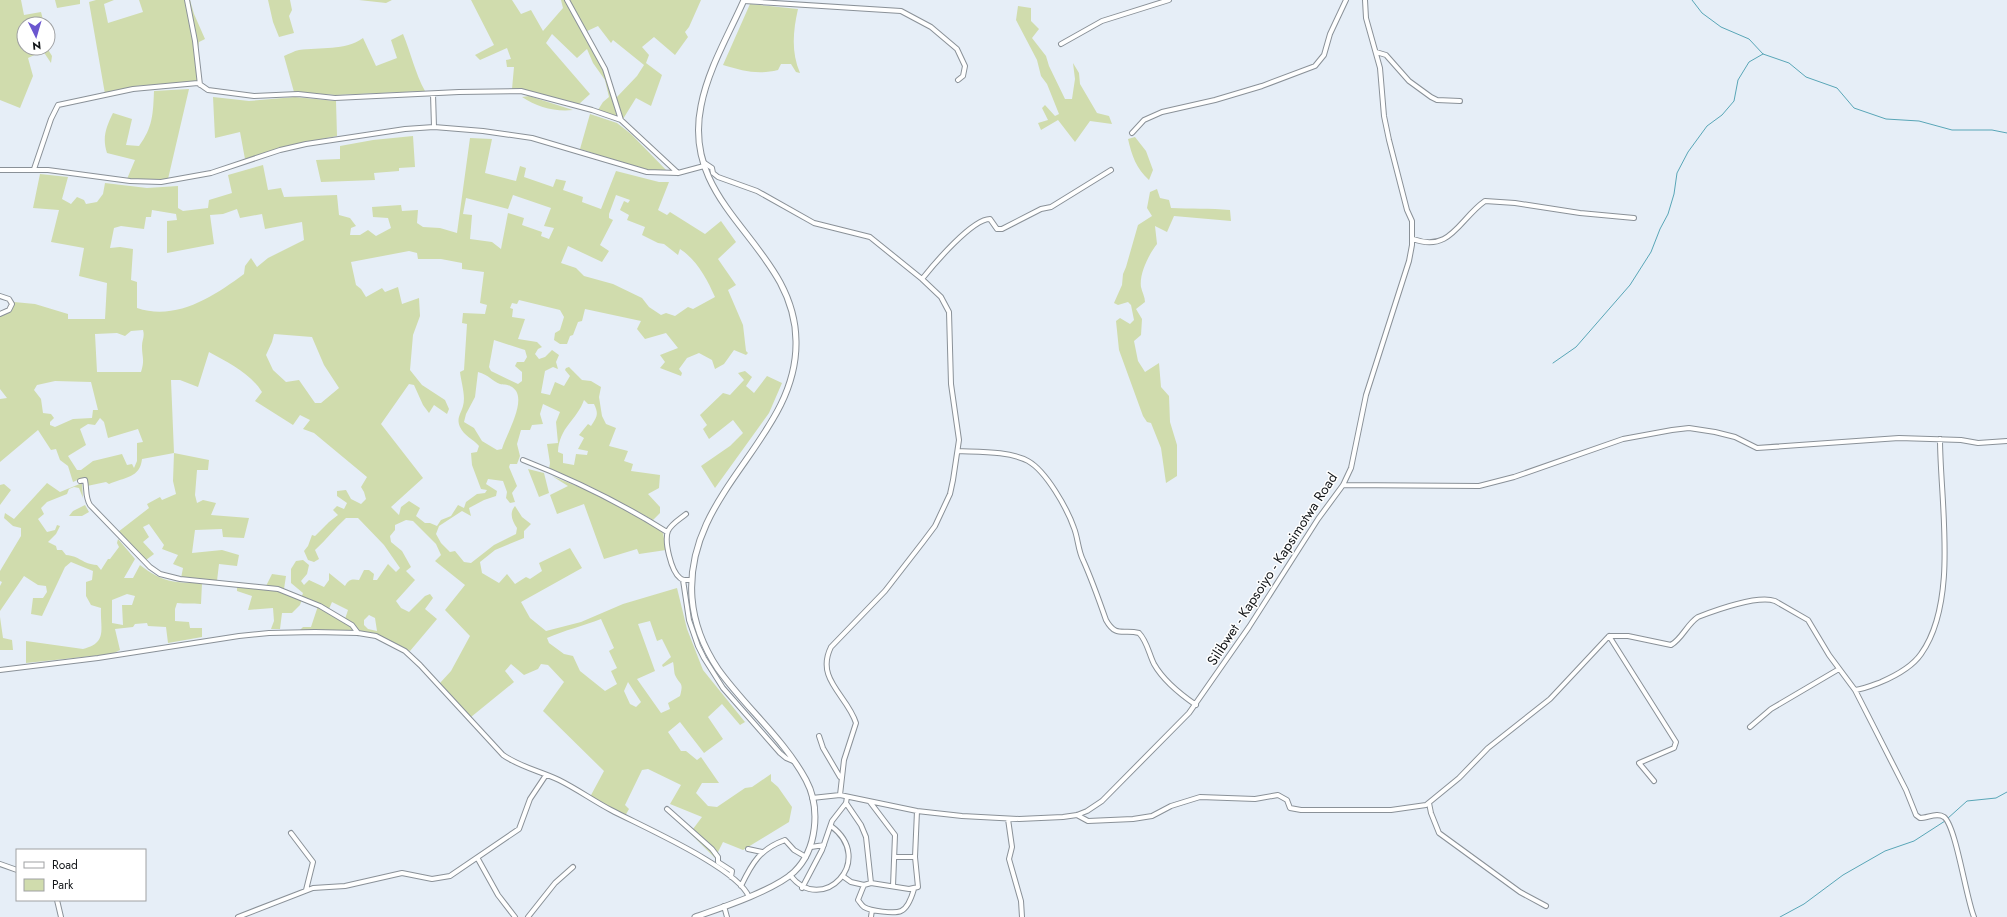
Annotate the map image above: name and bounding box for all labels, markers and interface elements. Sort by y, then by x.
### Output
north arrow [16,16,56,56]
text: N [32,38,42,54]
street label: Silibwet - Kapsoiyo - Kapsimotwa Road [1202,469,1342,669]
legend [16,849,146,901]
text: Road [52,856,78,874]
text: Park [52,876,74,894]

